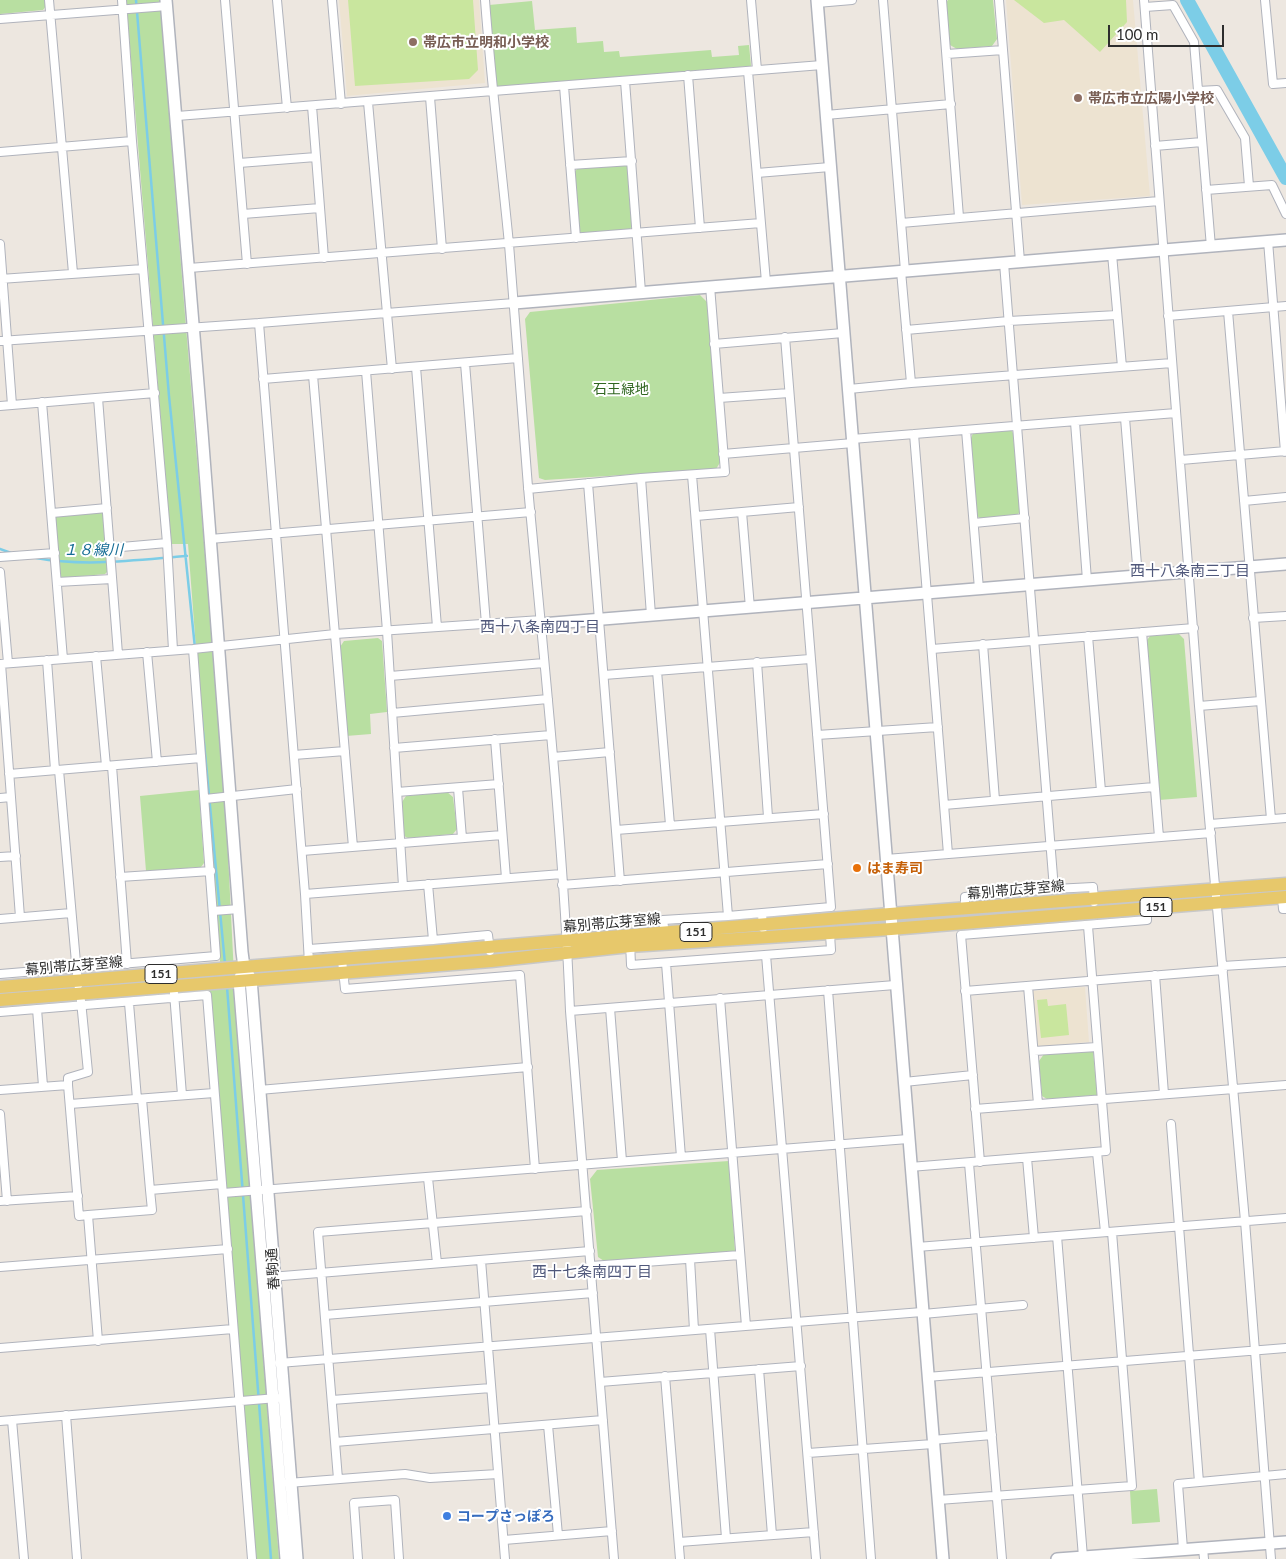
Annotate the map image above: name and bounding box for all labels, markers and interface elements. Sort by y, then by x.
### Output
scale bar [1111,15,1227,47]
text: 100 m [1116,25,1158,43]
place label: 帯広市立明和小学校 [423,34,549,50]
marker: 帯広市立明和小学校 [407,36,419,48]
place label: 帯広市立広陽小学校 [1088,90,1214,106]
marker: 帯広市立広陽小学校 [1072,92,1084,104]
park label: 石王緑地 [593,381,649,397]
water label: １８線川 [63,541,123,559]
district label: 西十八条南三丁目 [1130,562,1250,580]
district label: 西十八条南四丁目 [480,618,600,636]
place label: はま寿司 [867,860,923,876]
marker: はま寿司 [851,862,863,874]
street label: 幕別帯広芽室線 [966,877,1066,903]
road number: 151 [1140,898,1172,916]
street label: 幕別帯広芽室線 [562,910,662,936]
road number: 151 [680,922,712,942]
street label: 幕別帯広芽室線 [24,953,124,979]
road number: 151 [145,964,177,984]
street label: 春駒通 [263,1247,283,1291]
district label: 西十七条南四丁目 [532,1263,652,1281]
place label: コープさっぽろ [457,1508,555,1524]
marker: コープさっぽろ [441,1510,453,1522]

